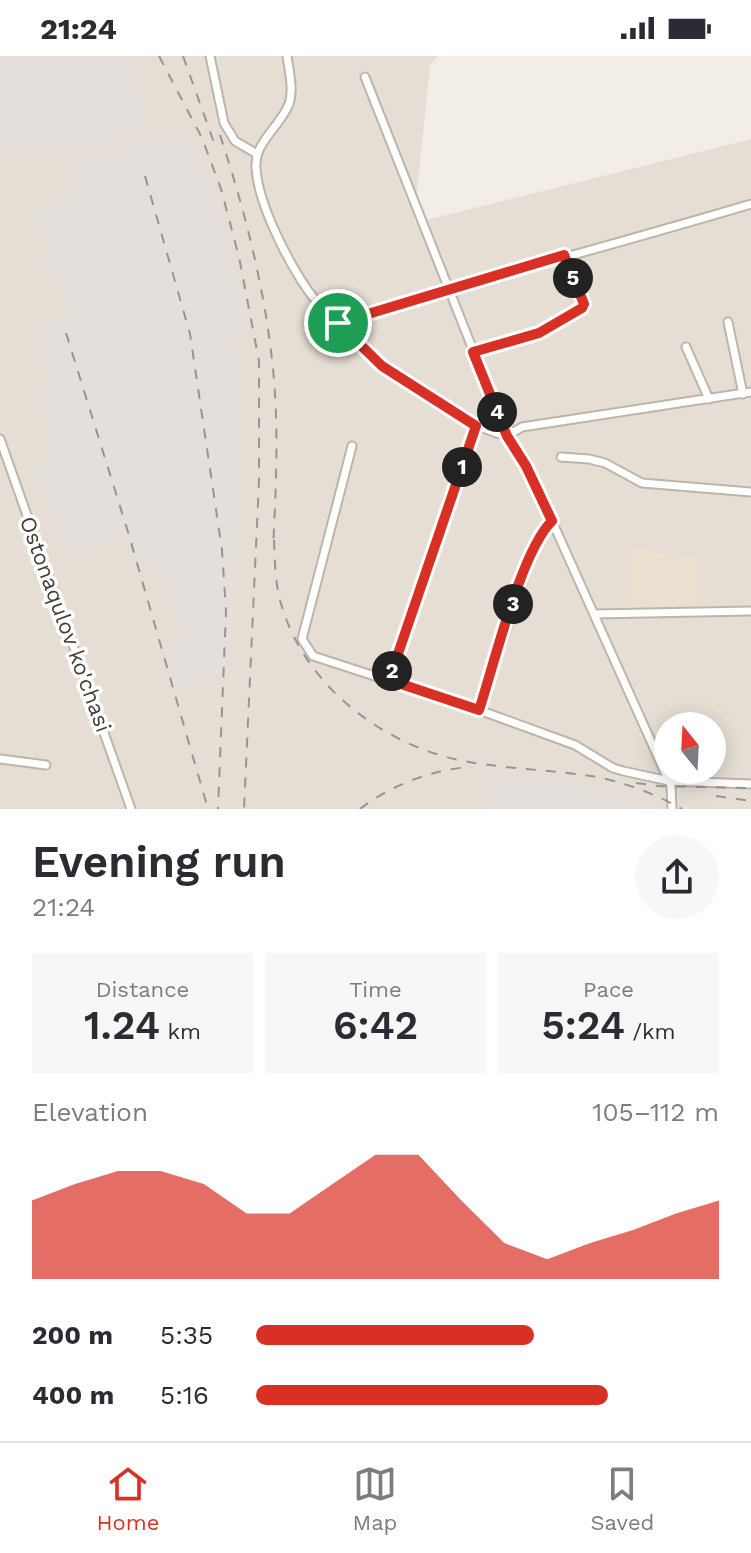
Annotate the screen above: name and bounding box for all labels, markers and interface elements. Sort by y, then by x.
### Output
text: 21:24 [40,11,117,46]
pin: 5 [553,258,593,298]
text: 5 [567,265,579,290]
pin [304,289,372,357]
icon: arrive [316,301,360,345]
pin: 4 [477,392,517,432]
text: 4 [490,399,504,424]
pin: 1 [442,447,482,487]
text: 1 [457,454,467,479]
street label: Ostonaqulov ko'chasi [15,513,116,735]
pin: 3 [493,584,533,624]
text: 3 [506,591,520,616]
pin: 2 [372,651,412,691]
text: 2 [385,658,399,683]
north arrow [654,712,726,784]
map controls [654,712,726,784]
button: share [635,835,719,919]
text: Evening run [32,836,286,888]
text: 21:24 [32,892,95,922]
text: Distance [96,977,189,1002]
text: Time [349,977,402,1002]
text: Pace [583,977,634,1002]
text: 1.24 [84,1002,160,1049]
text: 6:42 [333,1002,418,1049]
text: 5:24 [541,1002,625,1049]
text: km [160,1019,201,1044]
text: /km [625,1019,676,1044]
text: Elevation [32,1097,148,1127]
text: 105–112 m [592,1097,719,1127]
text: 200 m [32,1320,113,1350]
text: 5:35 [160,1320,213,1350]
text: 400 m [32,1380,114,1410]
text: 5:16 [160,1380,209,1410]
tab: Home [97,1462,159,1535]
tab: Map [353,1462,397,1535]
tab: Saved [591,1462,654,1535]

